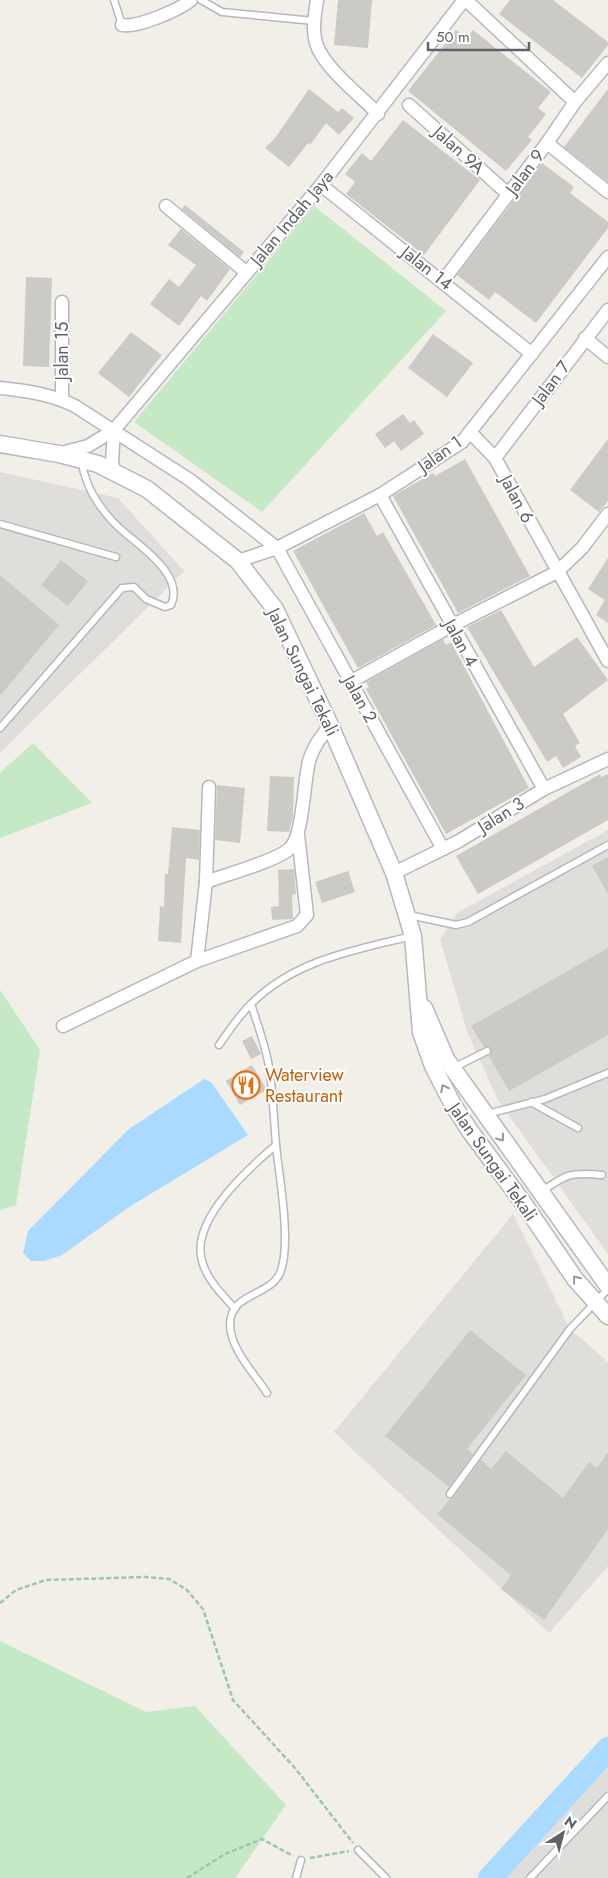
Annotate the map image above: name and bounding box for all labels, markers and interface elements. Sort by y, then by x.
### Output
scale bar [428,20,529,52]
text: 50 m [436,26,470,48]
street label: Jalan 9A [426,118,491,180]
street label: Jalan 9 [498,144,551,202]
street label: Jalan Indah Jaya [243,165,340,273]
street label: Jalan 14 [394,238,458,296]
street label: Jalan 15 [49,322,75,382]
street label: Jalan 7 [524,355,577,412]
street label: Jalan 1 [411,429,467,480]
street label: Jalan 6 [493,469,540,528]
street label: Jalan Sungai Tekali [260,602,345,740]
street label: Jalan 4 [436,613,485,672]
street label: Jalan 2 [335,669,384,728]
street label: Jalan 3 [471,791,529,840]
place label: Waterview Restaurant [265,1062,345,1109]
restaurant icon: Waterview Restaurant [231,1070,261,1100]
one-way arrow [440,1084,450,1093]
street label: Jalan Sungai Tekali [441,1096,544,1227]
one-way arrow [495,1132,504,1142]
one-way arrow [573,1276,581,1285]
north arrow [538,1808,588,1858]
text: N [560,1811,581,1834]

